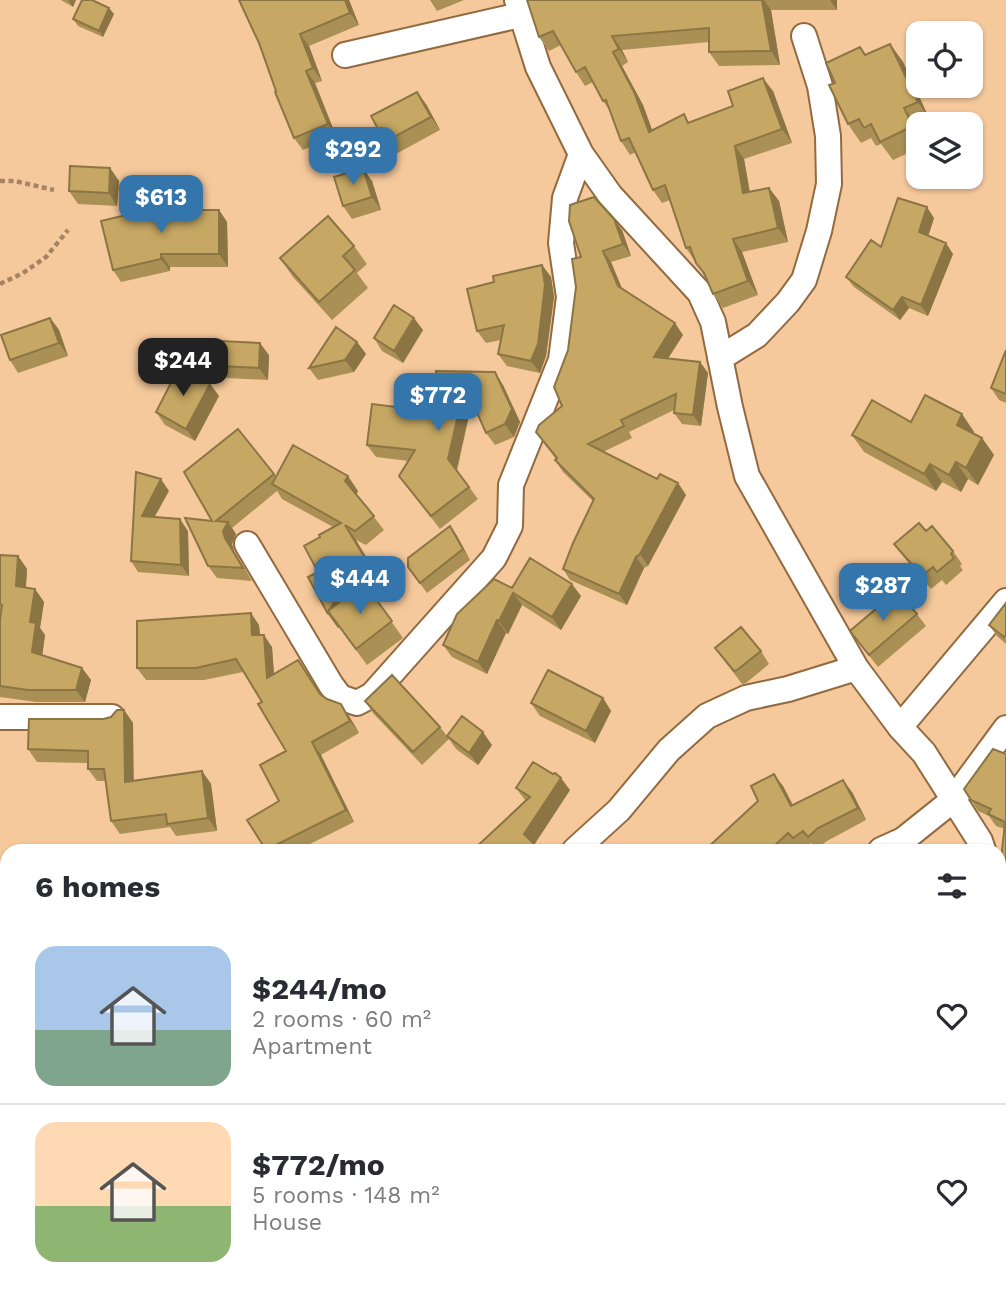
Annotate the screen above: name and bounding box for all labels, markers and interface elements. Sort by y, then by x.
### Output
map controls [906,21,983,189]
button: locate [906,21,983,98]
button: layers [906,112,983,189]
pin: $292 [312,128,394,187]
text: $292 [325,136,381,163]
pin: $613 [120,176,202,235]
text: $613 [135,184,187,211]
pin: $244 [142,338,224,398]
text: $244 [154,347,212,374]
pin: $772 [397,374,479,433]
text: $772 [410,382,466,409]
pin: $444 [319,556,401,616]
pin: $287 [842,564,924,623]
text: $444 [330,565,390,592]
text: $287 [855,572,911,599]
icon: filters [933,867,971,905]
text: 6 homes [35,869,160,904]
text: $244/mo [252,971,387,1006]
icon: home [91,974,175,1058]
icon: heart [933,997,971,1035]
text: 2 rooms · 60 m² [252,1006,431,1033]
text: Apartment [252,1033,372,1060]
text: $772/mo [252,1147,385,1182]
icon: home [91,1150,175,1234]
icon: heart [933,1173,971,1211]
text: 5 rooms · 148 m² [252,1182,440,1209]
text: House [252,1209,322,1236]

